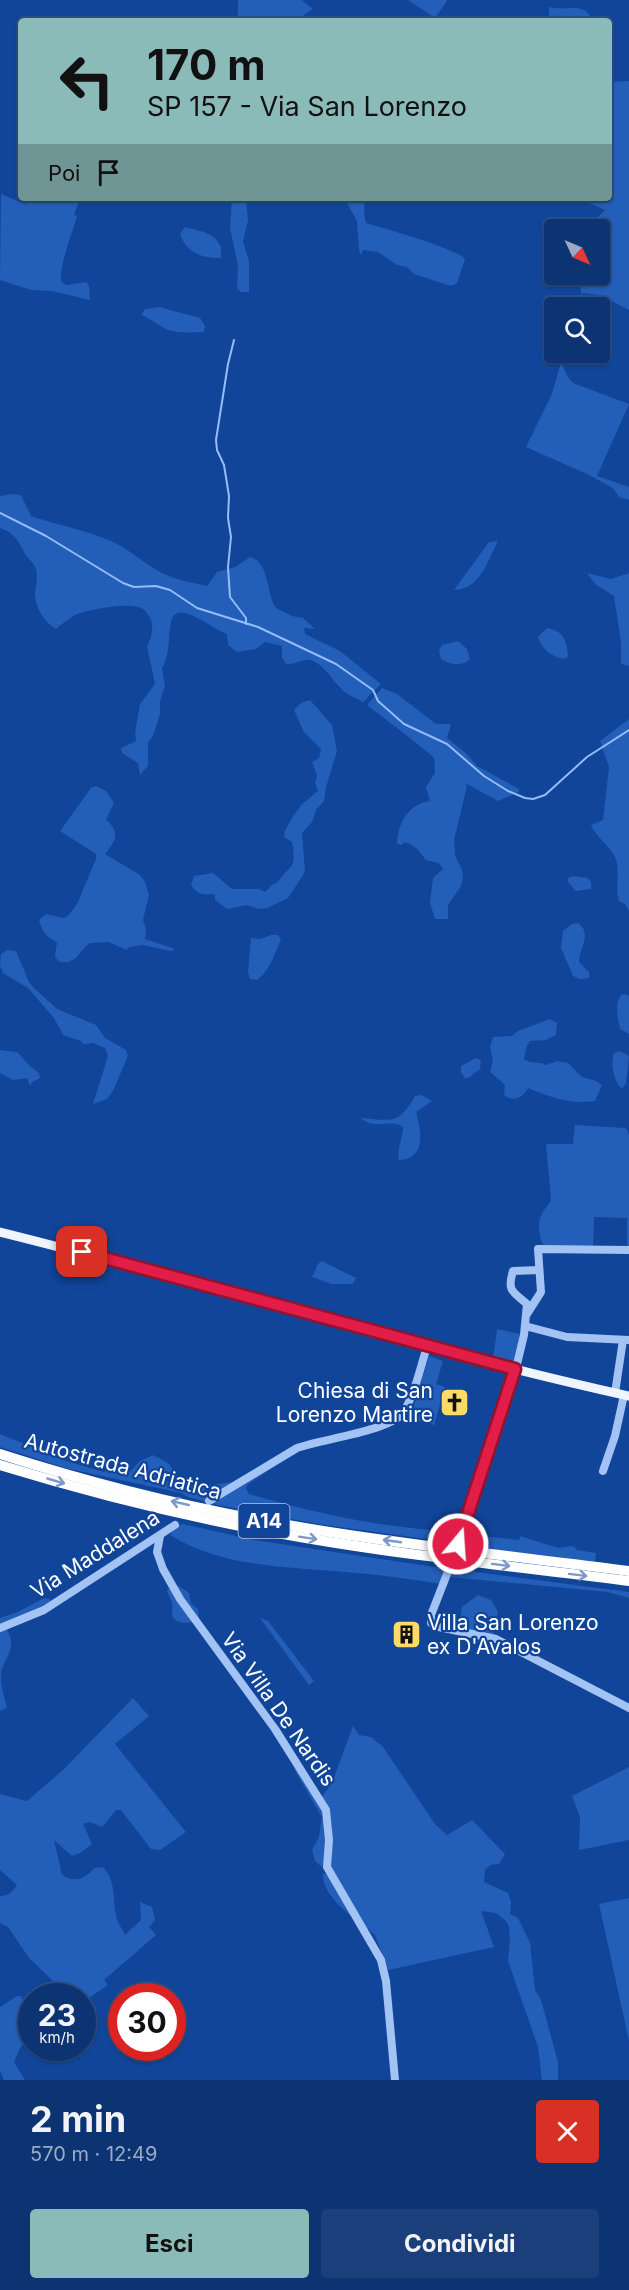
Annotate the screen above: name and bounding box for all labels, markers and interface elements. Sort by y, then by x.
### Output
text: 170 m [147,39,265,90]
icon: left [48,42,126,120]
text: SP 157 - Via San Lorenzo [147,90,467,123]
icon: arrive [92,156,125,189]
text: Poi [48,160,80,186]
north arrow [544,219,610,285]
map controls [544,219,610,363]
button: search [544,297,610,363]
pin [56,1226,107,1277]
icon: arrive [65,1235,98,1268]
place label: Chiesa di San Lorenzo Martire [276,1378,433,1427]
church icon: Chiesa di San Lorenzo Martire [438,1386,470,1418]
street label: Autostrada Adriatica [22,1428,224,1504]
one-way arrow [46,1476,65,1487]
one-way arrow [170,1496,189,1508]
street label: Via Maddalena [26,1504,164,1604]
road number: A14 [238,1504,290,1538]
position arrow [426,1512,490,1576]
one-way arrow [297,1533,317,1544]
one-way arrow [383,1535,403,1546]
one-way arrow [490,1560,510,1571]
one-way arrow [567,1569,587,1580]
place label: Villa San Lorenzo ex D'Avalos [427,1610,599,1659]
building icon: Villa San Lorenzo ex D'Avalos [390,1618,422,1650]
street label: Via Villa De Nardis [216,1627,342,1791]
speed limit sign: 30 [108,1983,186,2061]
text: 23 [38,1997,76,2033]
text: km/h [39,2028,75,2047]
text: 2 min [30,2097,126,2141]
button: close [536,2100,599,2163]
text: 570 m · 12:49 [30,2142,157,2166]
button: Esci [30,2209,309,2278]
button: Condividi [321,2209,599,2278]

